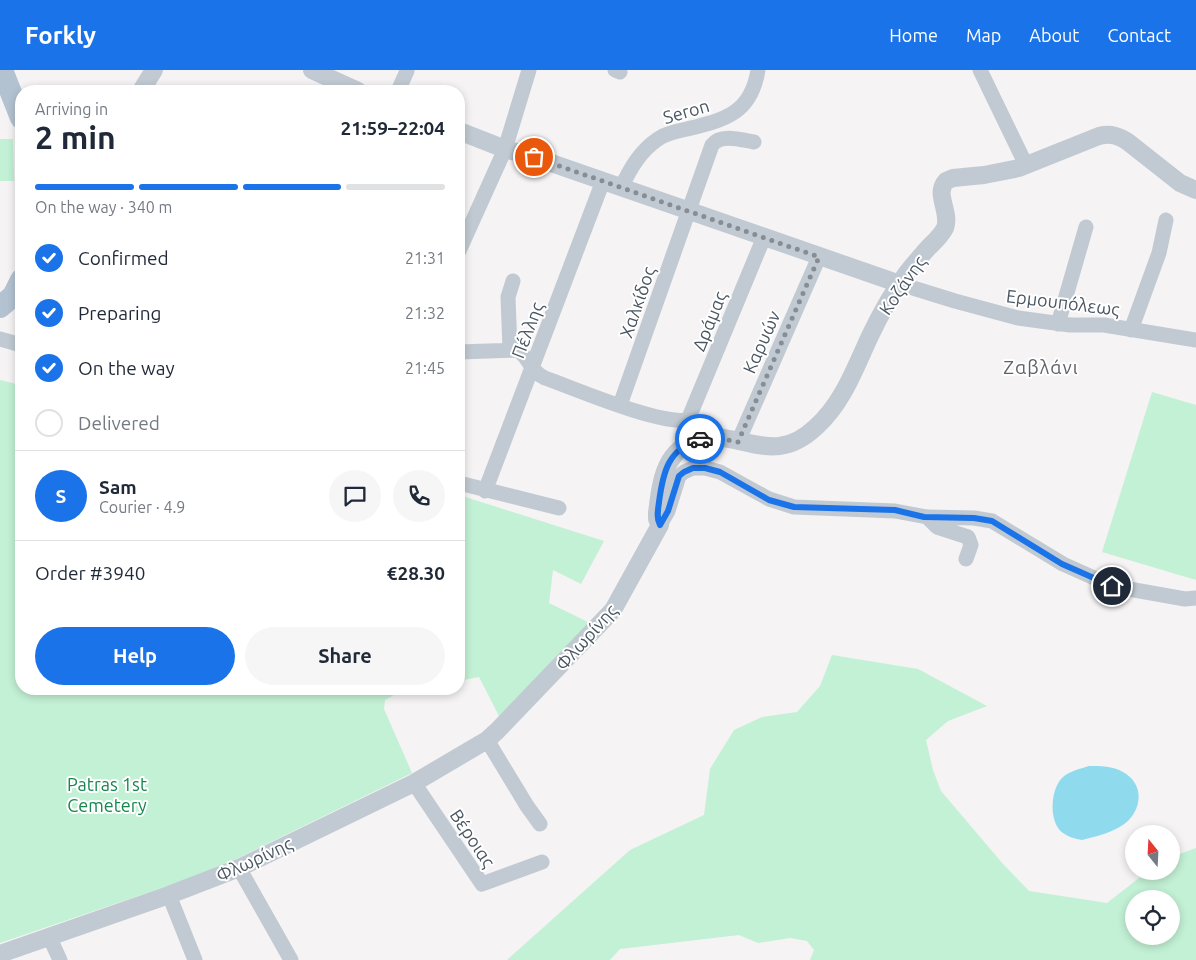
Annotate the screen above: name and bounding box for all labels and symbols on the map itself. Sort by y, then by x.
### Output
street label: Seron [661,95,711,127]
pin [513,136,555,178]
street label: Κοζάνης [875,252,930,319]
street label: Χαλκίδος [615,264,659,341]
street label: Ερμουπόλεως [1005,285,1121,320]
street label: Δράμας [688,288,731,354]
street label: Πέλλης [507,299,548,361]
street label: Καρυών [738,307,784,376]
district label: Ζαβλάνι [1003,356,1079,378]
courier [675,414,725,464]
pin [1091,565,1133,607]
street label: Φλωρίνης [551,600,621,675]
park label: Patras 1st Cemetery [67,774,147,815]
street label: Βέροιας [446,805,500,871]
north arrow [1125,825,1180,880]
street label: Φλωρίνης [213,833,296,886]

